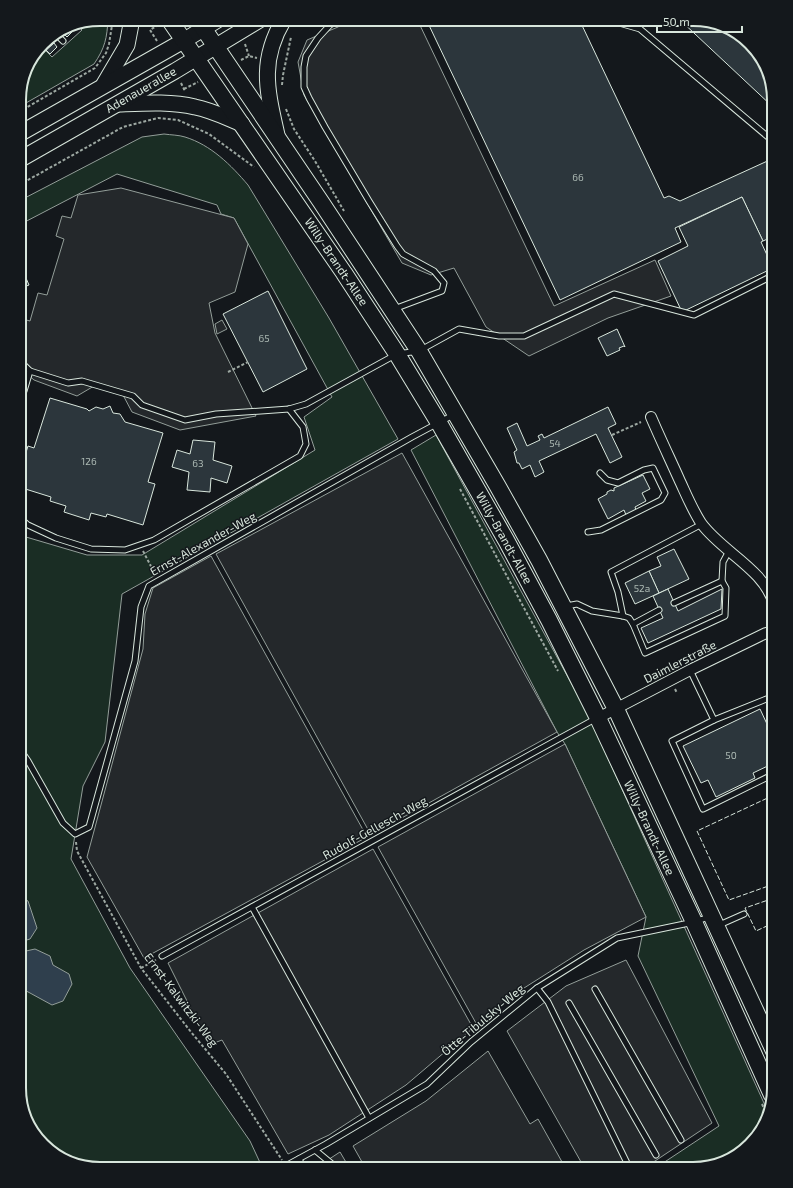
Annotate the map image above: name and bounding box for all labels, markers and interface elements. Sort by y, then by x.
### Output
scale bar [657,8,742,34]
text: 50 m [663,14,690,28]
street label: Adenauerallee [103,63,178,115]
house number: 66 [572,171,584,183]
street label: Willy-Brandt-Allee [302,215,371,308]
house number: 65 [258,332,270,344]
house number: 54 [549,437,561,449]
house number: 126 [81,455,97,467]
house number: 63 [192,457,204,469]
street label: Willy-Brandt-Allee [474,489,536,586]
street label: Ernst-Alexander-Weg [147,508,258,578]
house number: 52a [634,582,650,594]
street label: Daimlerstraße [641,637,718,685]
house number: 50 [725,749,737,761]
street label: Willy-Brandt-Allee [622,778,678,877]
street label: Rudolf-Gellesch-Weg [320,792,429,862]
street label: Ernst-Kalwitzki-Weg [142,950,222,1049]
street label: Ötte-Tibulsky-Weg [438,980,527,1058]

